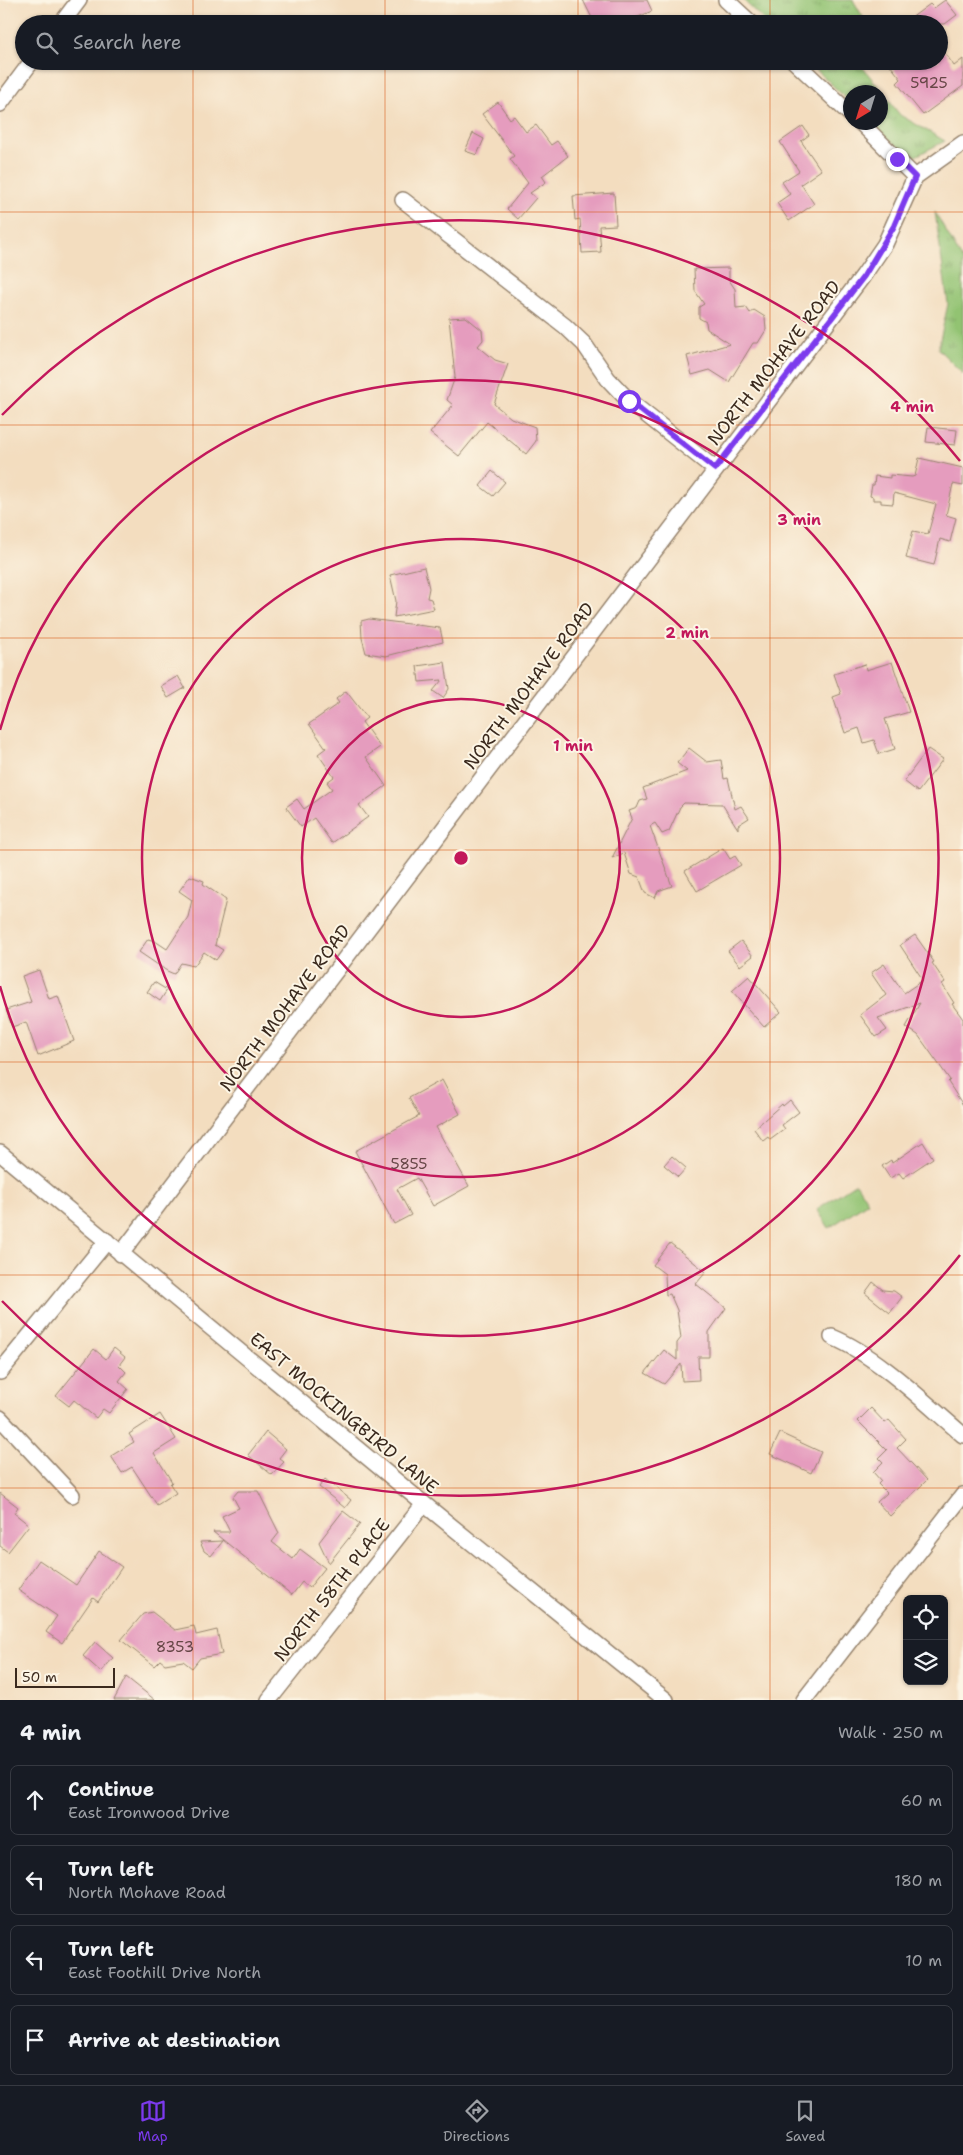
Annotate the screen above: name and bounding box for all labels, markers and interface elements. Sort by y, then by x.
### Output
search box [15,15,948,70]
icon: search [33,29,61,57]
text: Search here [73,30,182,55]
house number: 5925 [910,73,948,93]
north arrow [843,85,888,130]
route end [886,148,909,171]
street label: NORTH MOHAVE ROAD [702,275,846,450]
route start [618,390,641,413]
text: 4 min [890,397,934,417]
text: 3 min [777,510,821,530]
street label: NORTH MOHAVE ROAD [458,598,600,774]
text: 2 min [665,623,709,643]
text: 1 min [553,736,593,756]
centre of rings [452,849,470,867]
street label: NORTH MOHAVE ROAD [214,920,356,1096]
house number: 5855 [391,1154,427,1174]
street label: EAST MOCKINGBIRD LANE [245,1327,443,1499]
street label: NORTH 58TH PLACE [269,1514,395,1666]
map controls [903,1595,948,1685]
button: locate [903,1595,948,1640]
house number: 8353 [156,1637,194,1657]
button: layers [903,1640,948,1685]
scale bar [15,1665,115,1688]
text: 50 m [22,1668,57,1686]
text: 4 min [20,1719,81,1747]
text: Walk · 250 m [838,1722,943,1743]
text: Continue [68,1777,154,1802]
icon: ahead [21,1786,49,1814]
text: 60 m [901,1790,942,1811]
text: East Ironwood Drive [68,1802,230,1823]
text: Turn left [68,1857,154,1882]
icon: left [21,1866,49,1894]
text: 180 m [894,1870,942,1891]
text: North Mohave Road [68,1882,226,1903]
text: Turn left [68,1937,154,1962]
icon: left [21,1946,49,1974]
text: 10 m [905,1950,942,1971]
text: East Foothill Drive North [68,1962,261,1983]
icon: arrive [21,2026,49,2054]
text: Arrive at destination [68,2028,280,2053]
tab: Map [138,2097,168,2145]
tab: Directions [443,2097,510,2145]
tab: Saved [786,2097,825,2145]

